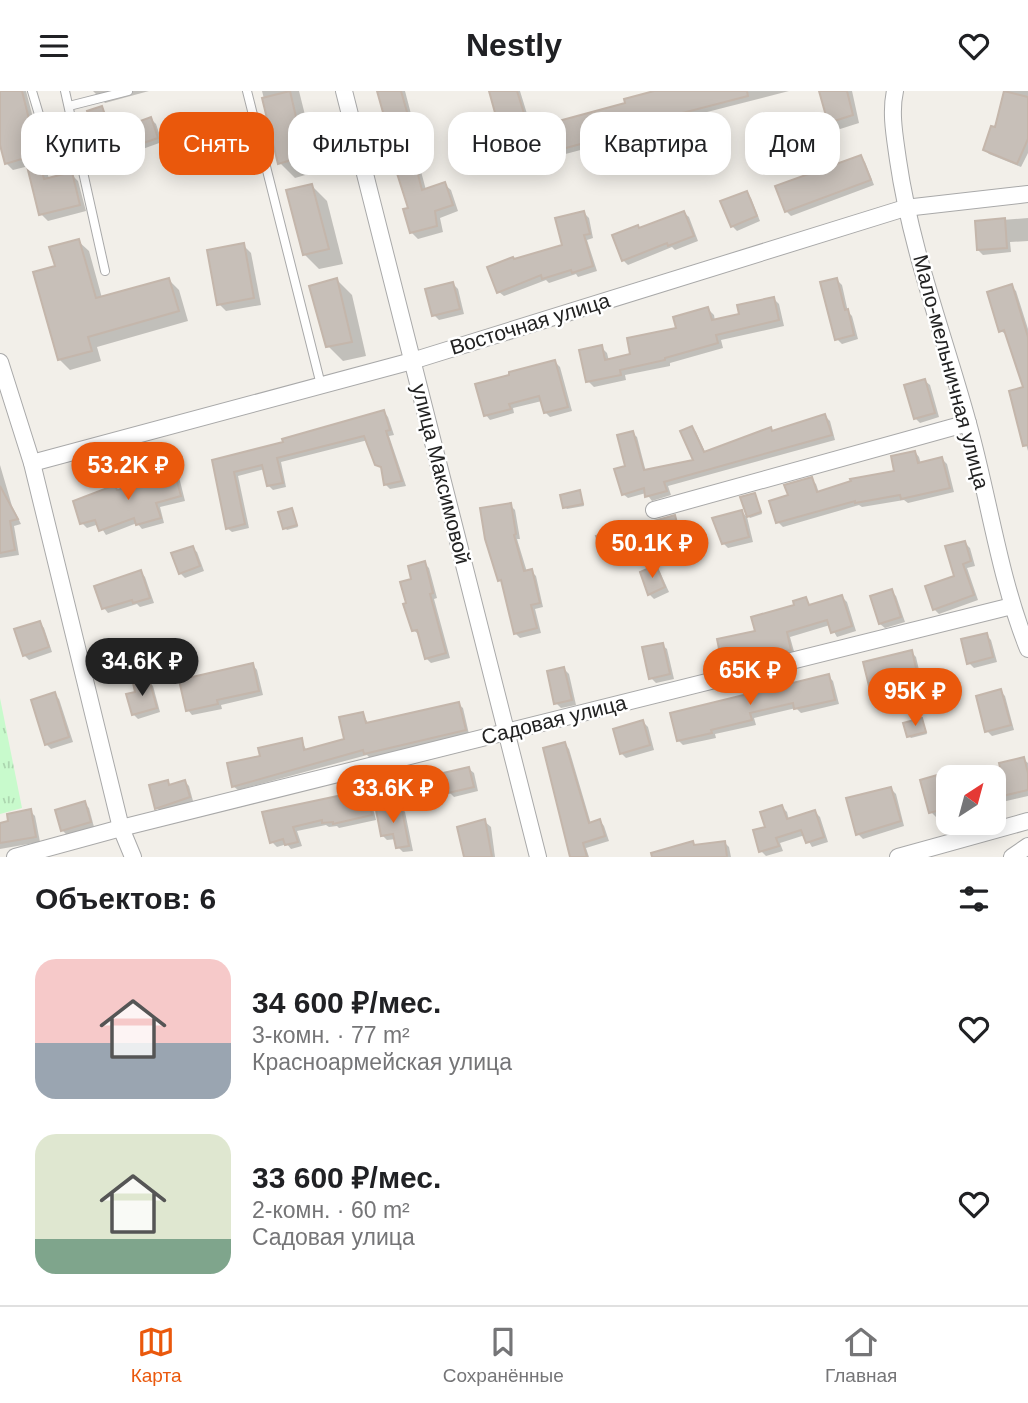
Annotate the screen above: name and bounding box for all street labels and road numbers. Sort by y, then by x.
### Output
street label: Мало-мельничная улица [909,252,994,492]
street label: Восточная улица [447,288,613,359]
street label: улица Максимовой [408,381,475,566]
street label: Садовая улица [479,690,629,749]

